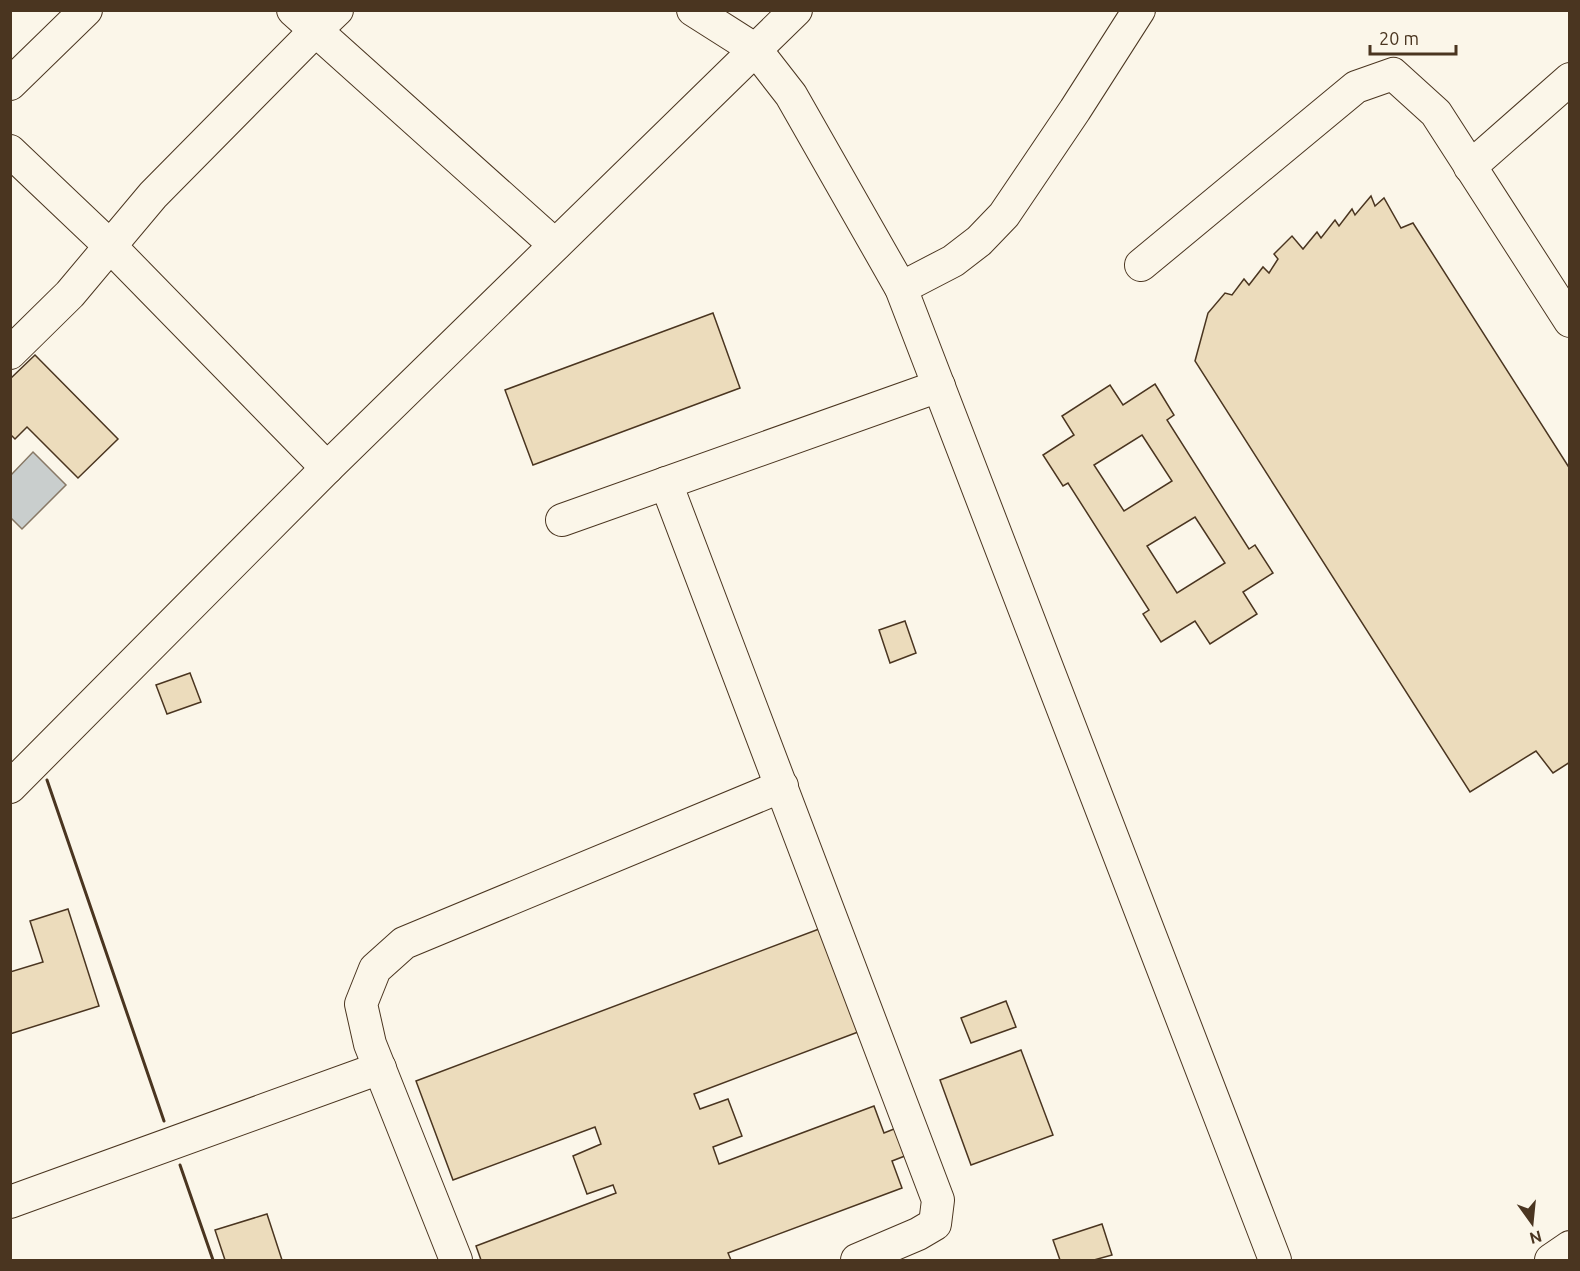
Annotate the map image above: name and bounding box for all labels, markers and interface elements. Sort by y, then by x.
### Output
scale bar [1370,18,1456,56]
text: 20 m [1379,28,1419,48]
north arrow [1502,1193,1562,1253]
text: N [1528,1227,1544,1248]

